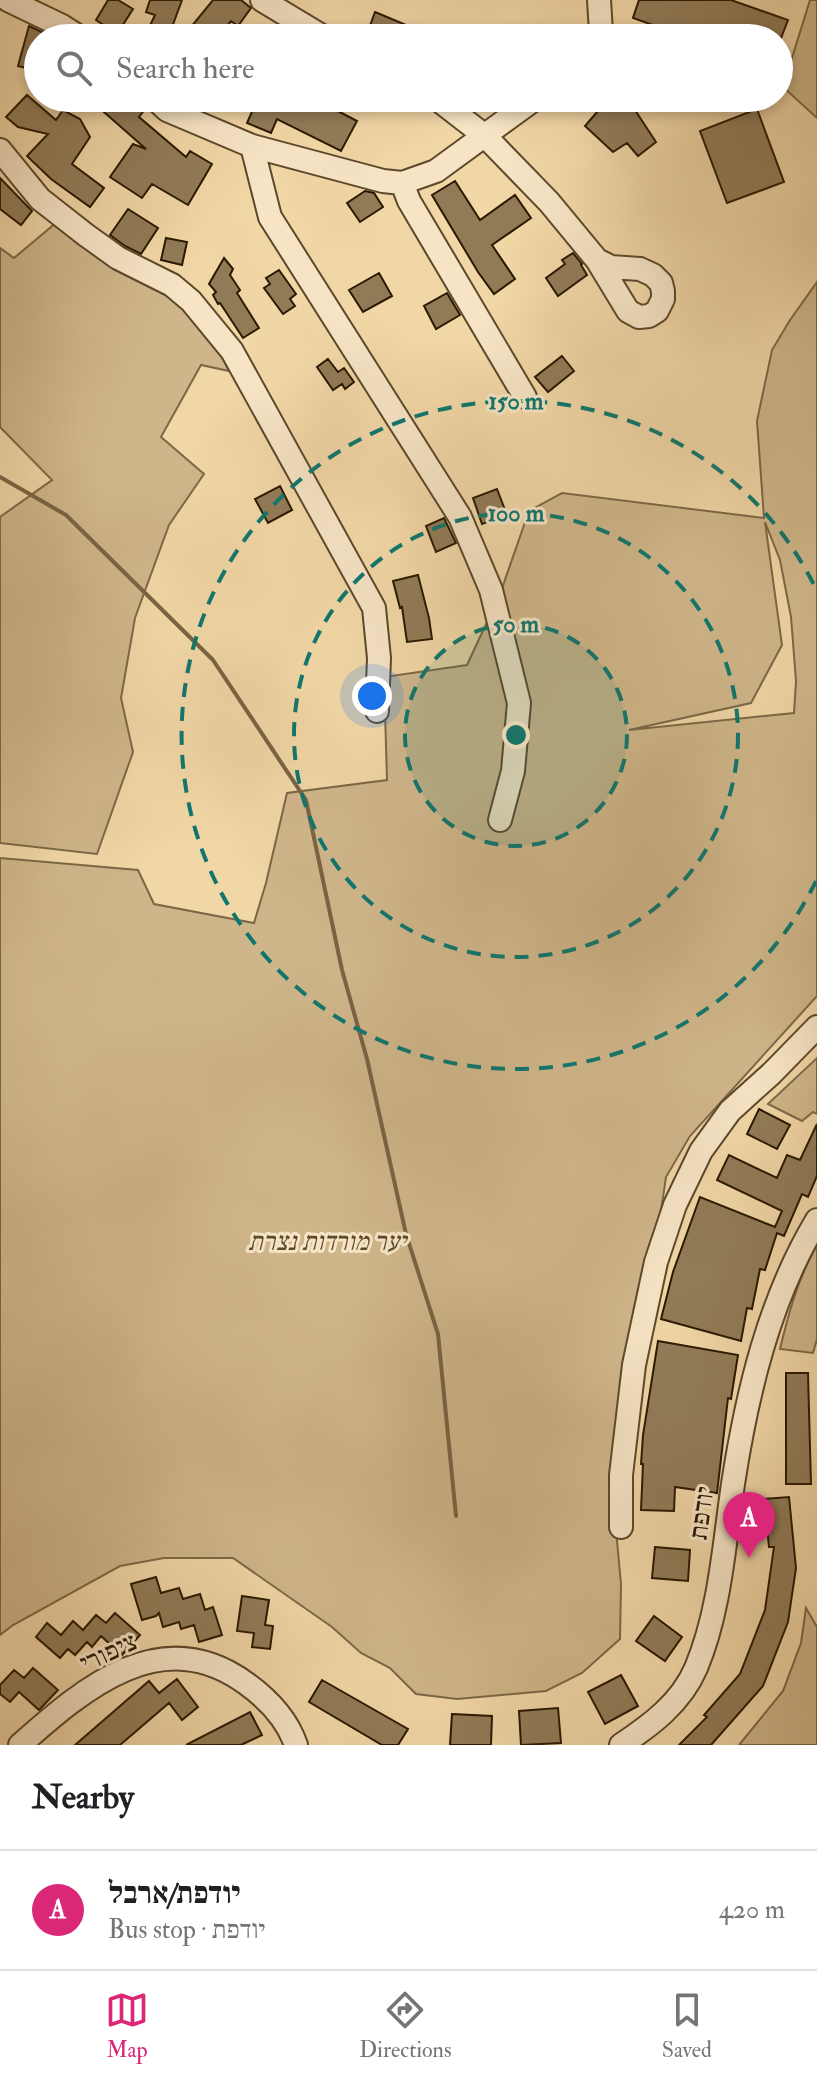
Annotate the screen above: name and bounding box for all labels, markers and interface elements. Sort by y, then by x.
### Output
search box [24,24,793,112]
icon: search [52,46,96,90]
text: Search here [116,50,255,87]
text: 150 m [489,386,544,417]
text: 100 m [488,498,545,529]
text: 50 m [493,609,540,640]
your location [352,676,392,716]
centre of rings [502,721,530,749]
park label: יער מורדות נצרת [248,1226,409,1258]
street label: יודפת [682,1484,722,1542]
pin: A [723,1492,775,1558]
street label: ציפורי [75,1626,142,1680]
text: Nearby [32,1776,134,1819]
text: יודפת/ארבל [108,1875,241,1912]
text: A [50,1894,66,1926]
text: 420 m [719,1894,785,1926]
text: Bus stop · יודפת [108,1914,265,1946]
tab: Map [105,1988,149,2064]
tab: Directions [359,1988,452,2064]
tab: Saved [662,1988,712,2064]

